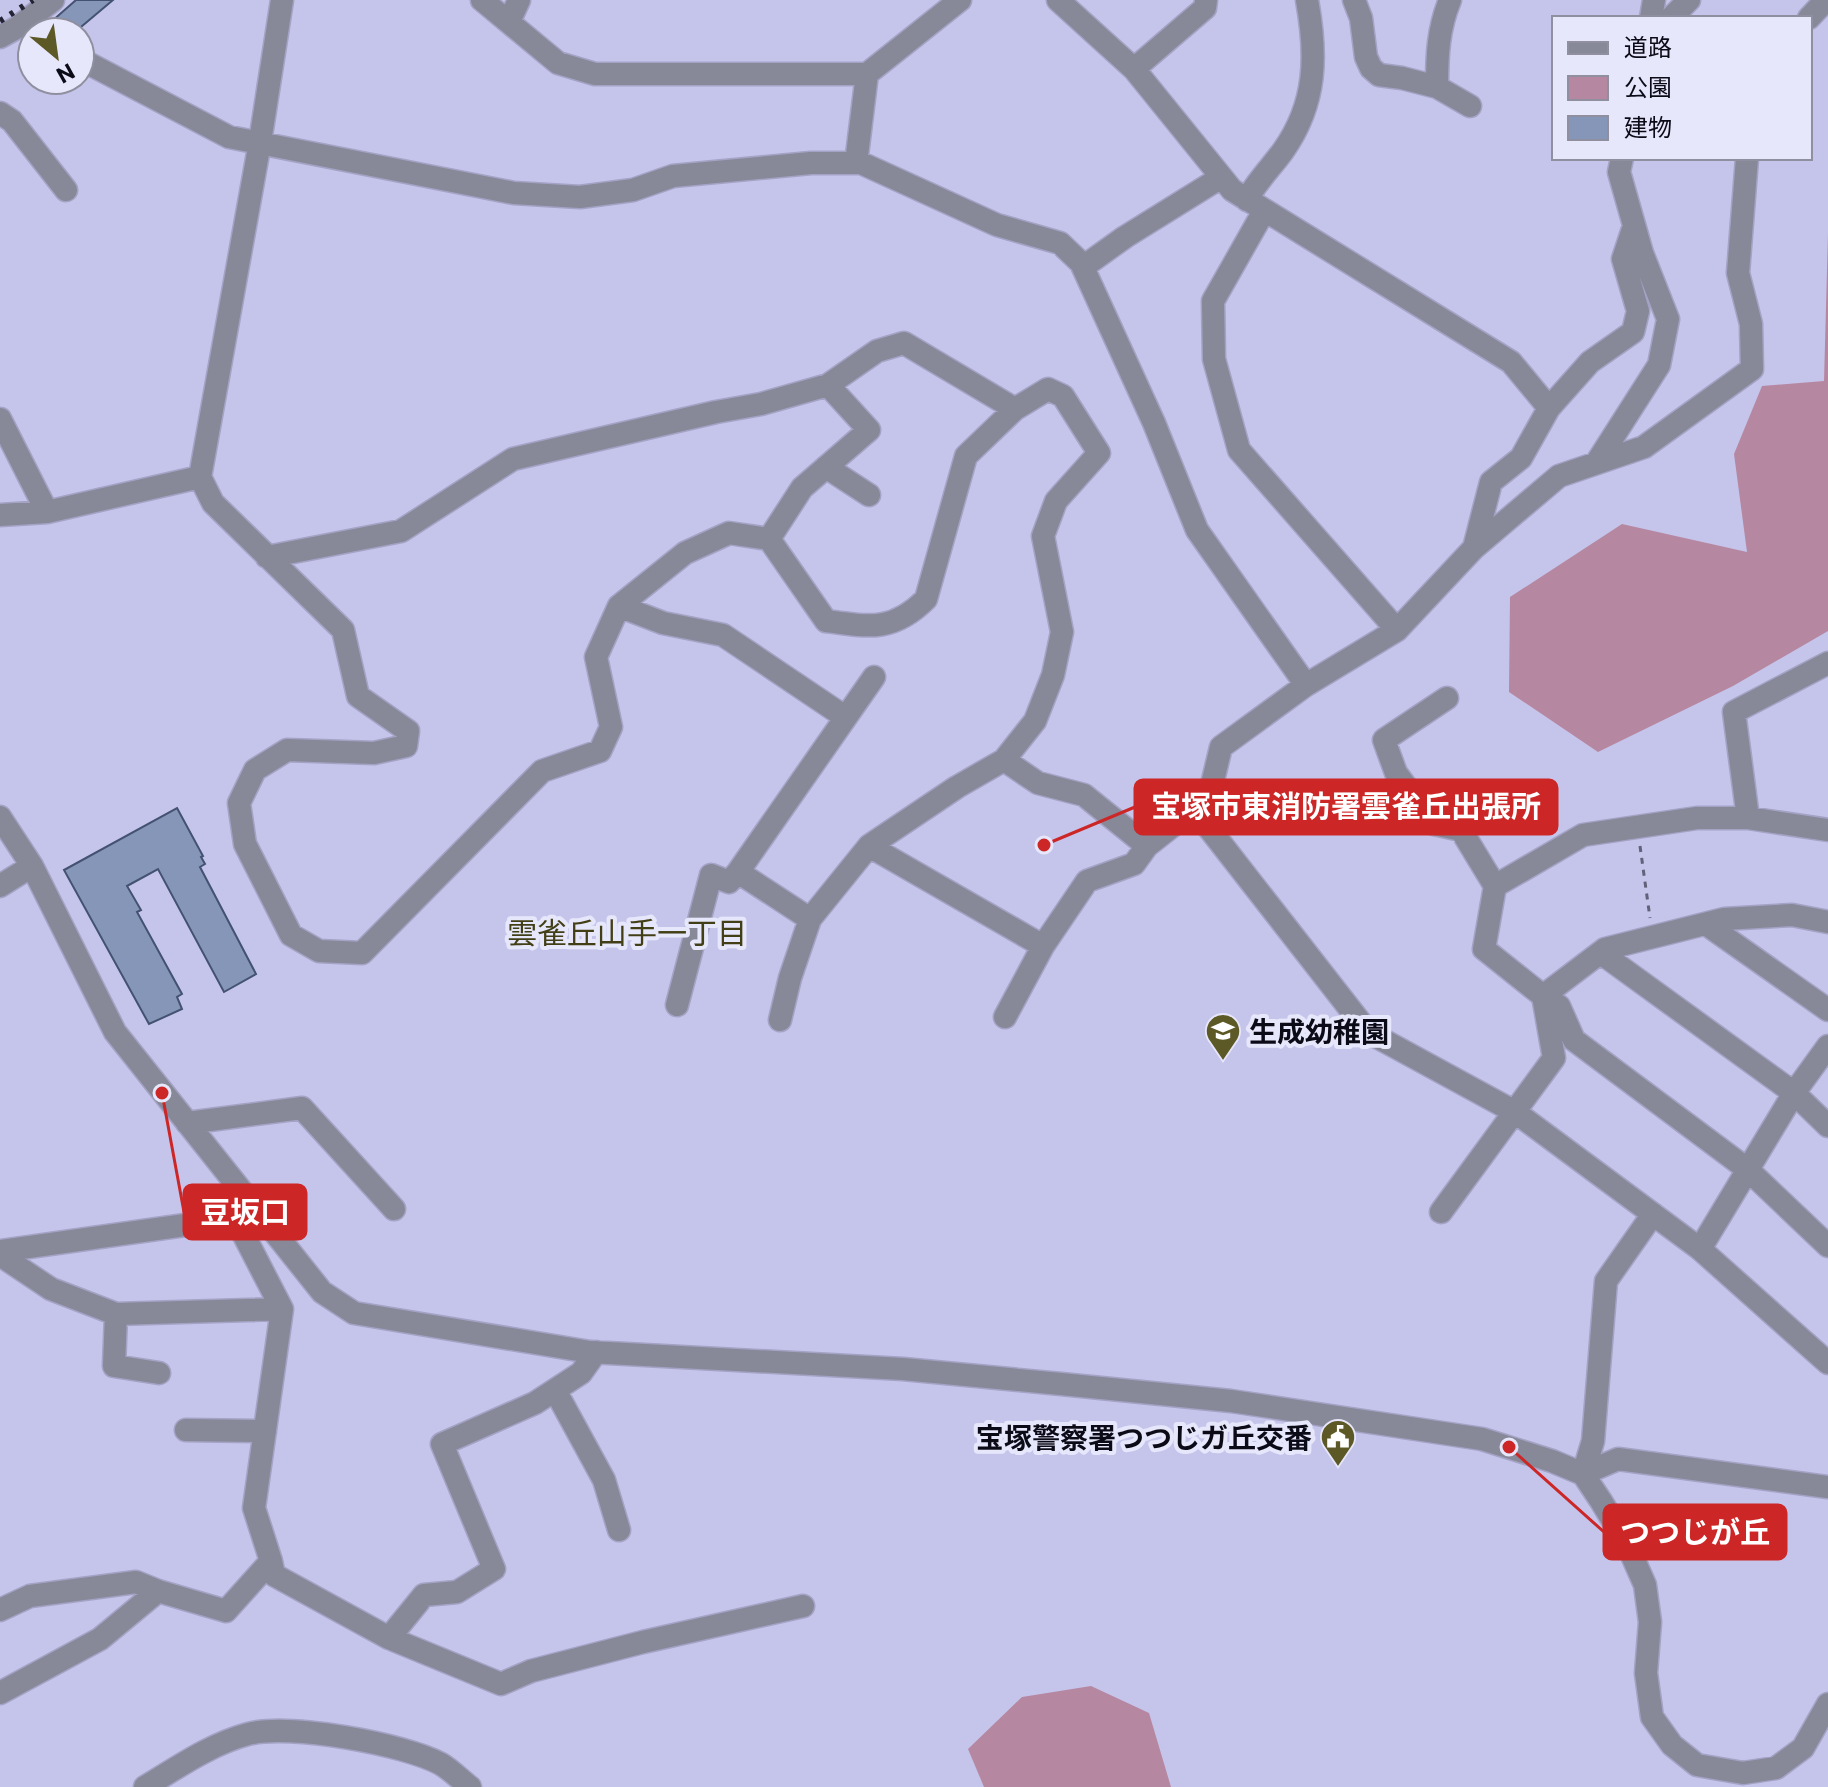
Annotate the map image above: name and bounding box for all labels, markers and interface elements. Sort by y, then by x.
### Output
north arrow [16,16,96,96]
legend [1552,16,1812,160]
text: 道路 [1624,32,1672,61]
text: N [52,58,80,90]
text: 公園 [1624,72,1672,101]
text: 建物 [1624,112,1672,141]
callout: 宝塚市東消防署雲雀丘出張所 [1135,780,1557,834]
text: 宝塚市東消防署雲雀丘出張所 [1151,786,1541,823]
district label: 雲雀丘山手一丁目 [507,913,747,950]
school or university icon: 生成幼稚園 [1204,1012,1242,1062]
place label: 生成幼稚園 [1249,1014,1389,1048]
callout: 豆坂口 [184,1185,306,1239]
text: 豆坂口 [200,1192,290,1229]
public building icon: 宝塚警察署つつじガ丘交番 [1319,1418,1357,1468]
place label: 宝塚警察署つつじガ丘交番 [976,1420,1312,1454]
callout: つつじが丘 [1604,1505,1786,1559]
text: つつじが丘 [1620,1512,1770,1549]

